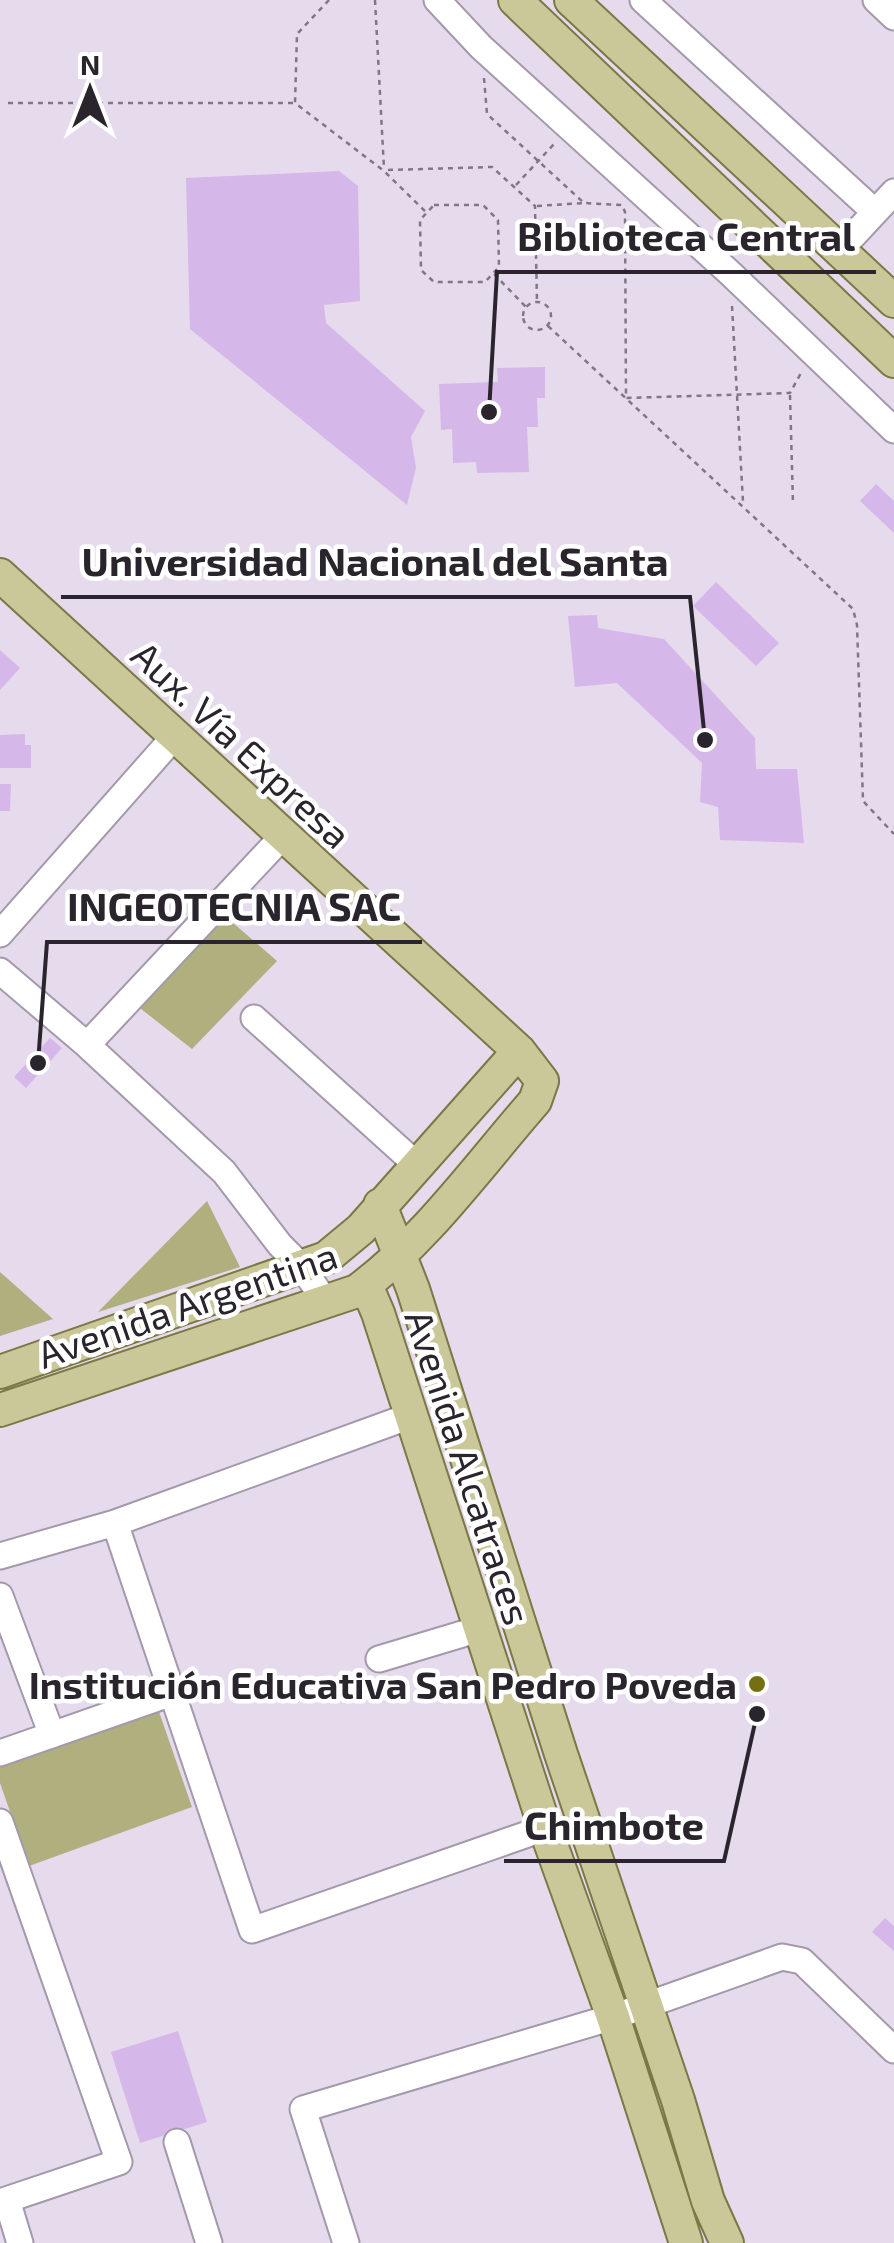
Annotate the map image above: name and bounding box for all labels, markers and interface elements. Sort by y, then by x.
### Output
north arrow [40,40,140,140]
text: N [80,47,100,81]
callout: Biblioteca Central [497,202,876,272]
text: Biblioteca Central [517,211,855,259]
callout: Universidad Nacional del Santa [61,527,690,597]
text: Universidad Nacional del Santa [81,536,669,584]
street label: Aux. Vía Expresa [123,631,361,857]
callout: INGEOTECNIA SAC [47,872,422,942]
text: INGEOTECNIA SAC [67,881,401,929]
street label: Avenida Argentina [31,1231,343,1377]
street label: Avenida Alcatraces [396,1304,542,1630]
place label: Institución Educativa San Pedro Poveda [29,1661,737,1707]
marker: Institución Educativa San Pedro Poveda [746,1673,768,1695]
callout: Chimbote [504,1791,724,1861]
text: Chimbote [524,1800,704,1848]

